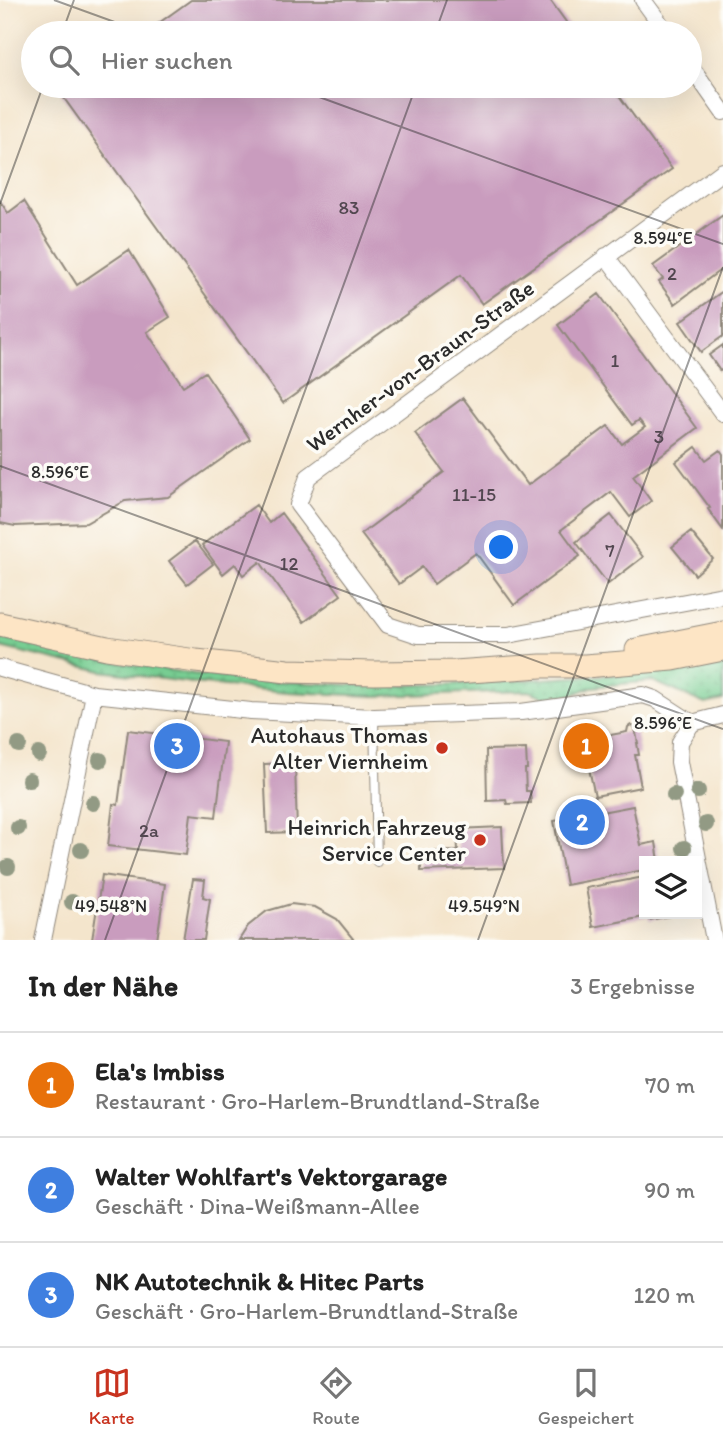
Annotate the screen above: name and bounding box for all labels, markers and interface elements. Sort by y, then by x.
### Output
search box [21,21,702,98]
icon: search [45,41,83,79]
text: Hier suchen [101,44,233,76]
house number: 83 [339,196,359,219]
text: 8.594°E [633,227,693,249]
house number: 2 [667,262,677,285]
street label: Wernher-von-Braun-Straße [300,274,540,458]
house number: 1 [611,349,620,372]
house number: 3 [654,425,664,448]
text: 8.596°E [31,461,89,483]
house number: 11-15 [452,483,496,506]
your location [484,530,518,564]
house number: 7 [605,539,615,562]
house number: 12 [280,552,298,575]
text: 8.596°E [634,712,692,734]
pin: 3 [154,720,200,772]
pin: 1 [563,720,609,772]
place label: Autohaus Thomas Alter Viernheim [251,721,428,775]
marker: Autohaus Thomas Alter Viernheim [434,740,450,756]
pin: 2 [559,796,605,848]
place label: Heinrich Fahrzeug Service Center [287,813,466,867]
house number: 2a [139,819,159,842]
marker: Heinrich Fahrzeug Service Center [472,832,488,848]
map controls [639,856,702,919]
button: layers [639,856,702,919]
text: 49.548°N [75,895,147,917]
text: 49.549°N [448,895,520,917]
text: In der Nähe [28,967,178,1004]
text: 3 Ergebnisse [570,972,695,1000]
text: Ela's Imbiss [95,1055,225,1087]
text: 1 [46,1071,56,1099]
text: 70 m [645,1071,695,1099]
text: Restaurant · Gro-Harlem-Brundtland-Straße [95,1087,540,1115]
text: Walter Wohlfart's Vektorgarage [95,1160,447,1192]
text: 2 [45,1176,57,1204]
text: 90 m [644,1176,695,1204]
text: Geschäft · Dina-Weißmann-Allee [95,1192,420,1220]
text: NK Autotechnik & Hitec Parts [95,1265,424,1297]
text: 3 [45,1281,57,1309]
text: 120 m [634,1281,695,1309]
text: Geschäft · Gro-Harlem-Brundtland-Straße [95,1297,518,1325]
tab: Karte [89,1364,135,1429]
tab: Route [312,1364,360,1429]
tab: Gespeichert [538,1364,634,1429]

